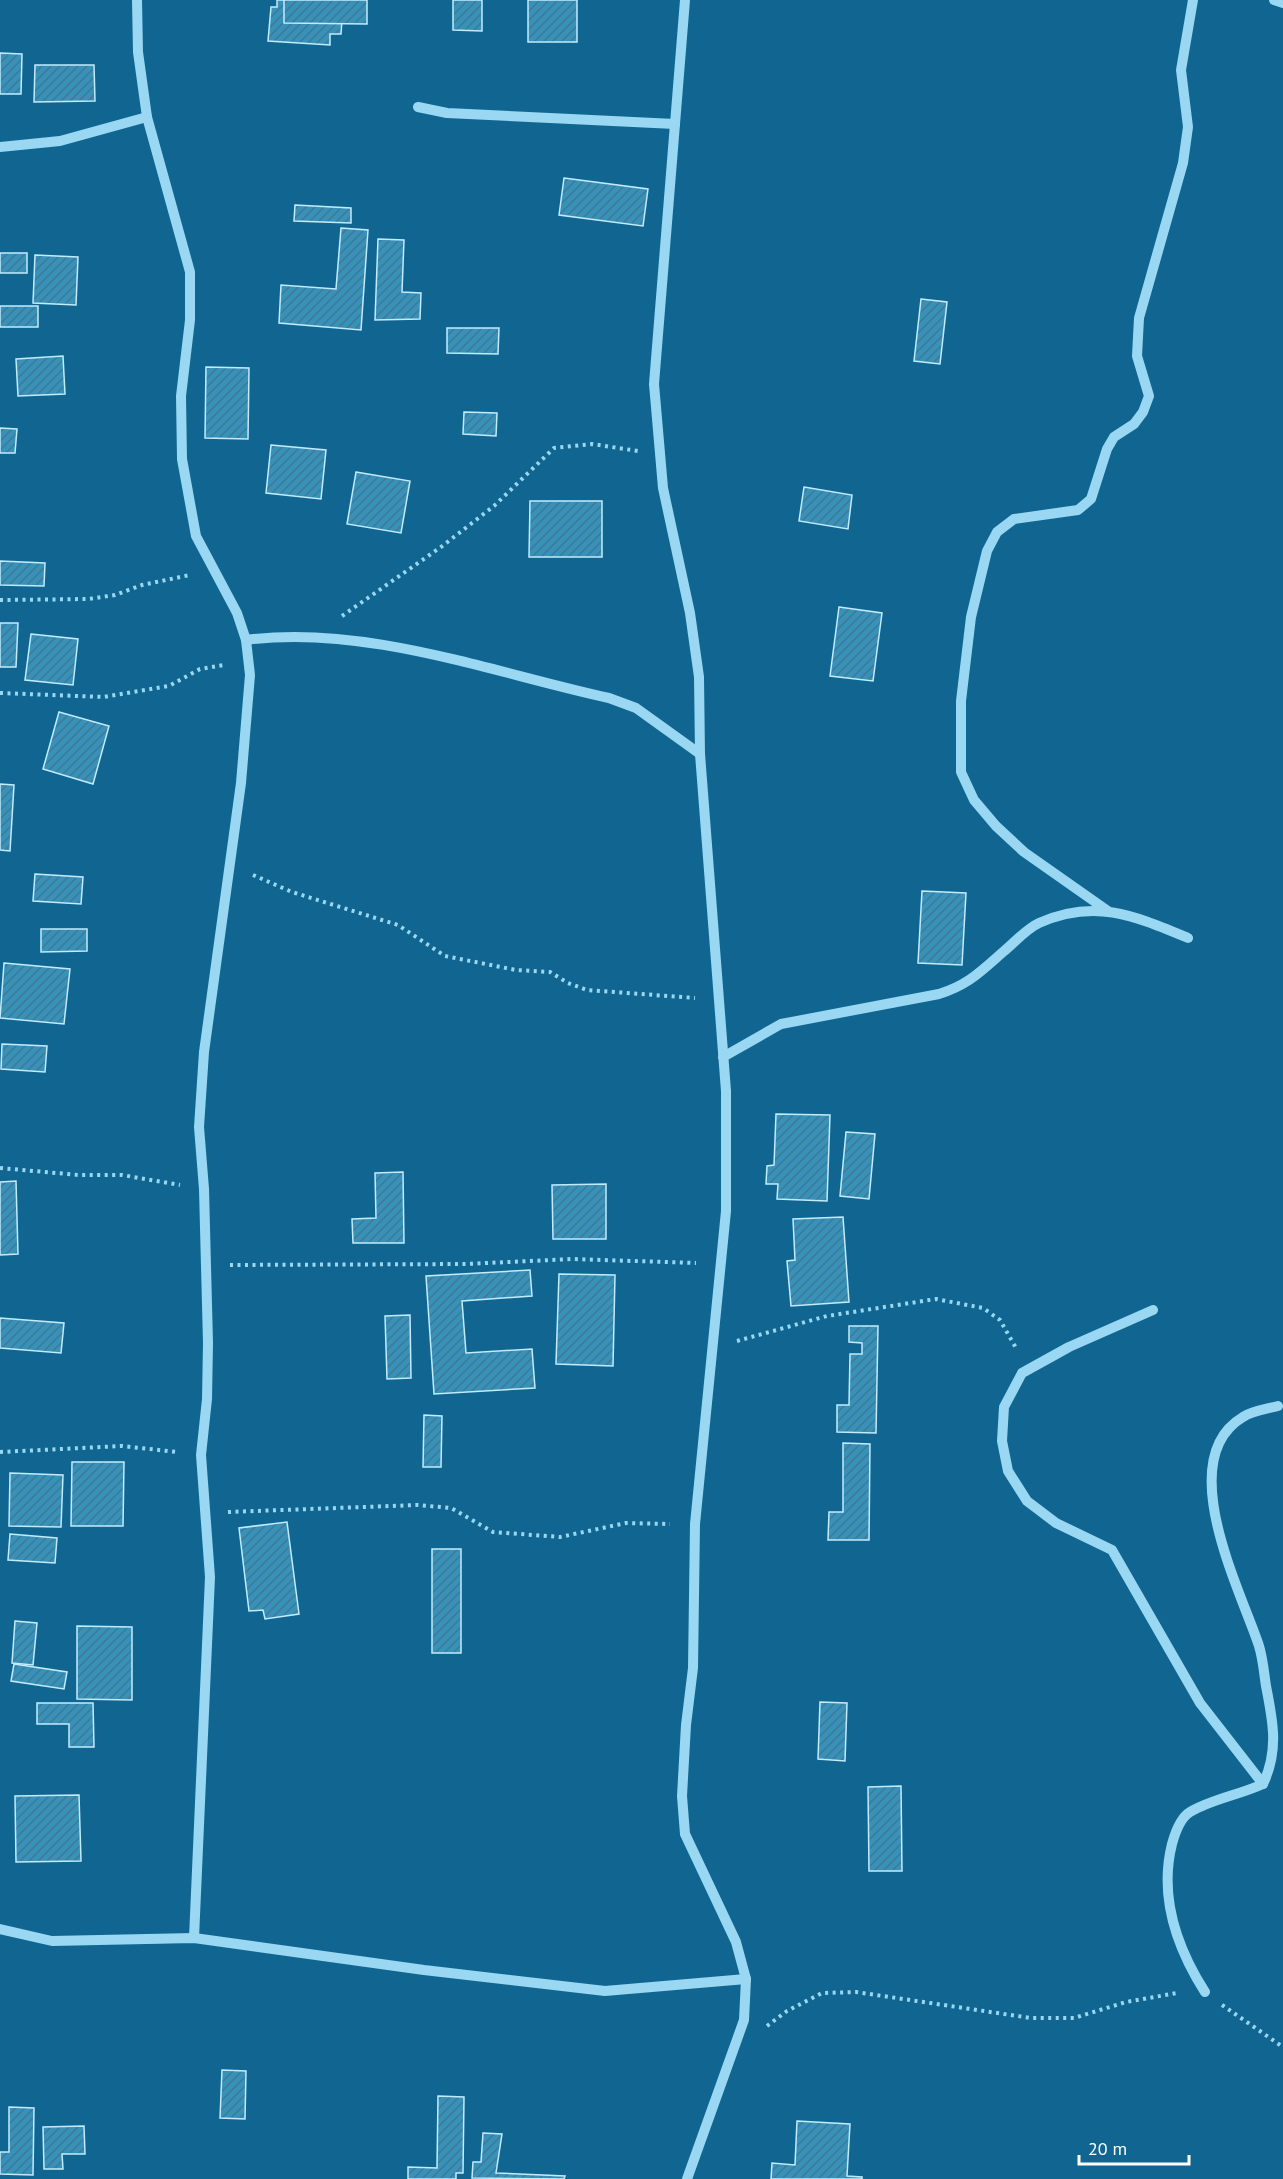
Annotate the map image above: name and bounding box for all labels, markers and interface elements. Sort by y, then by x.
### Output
scale bar [1079,2128,1188,2166]
text: 20 m [1088,2137,1127,2160]

